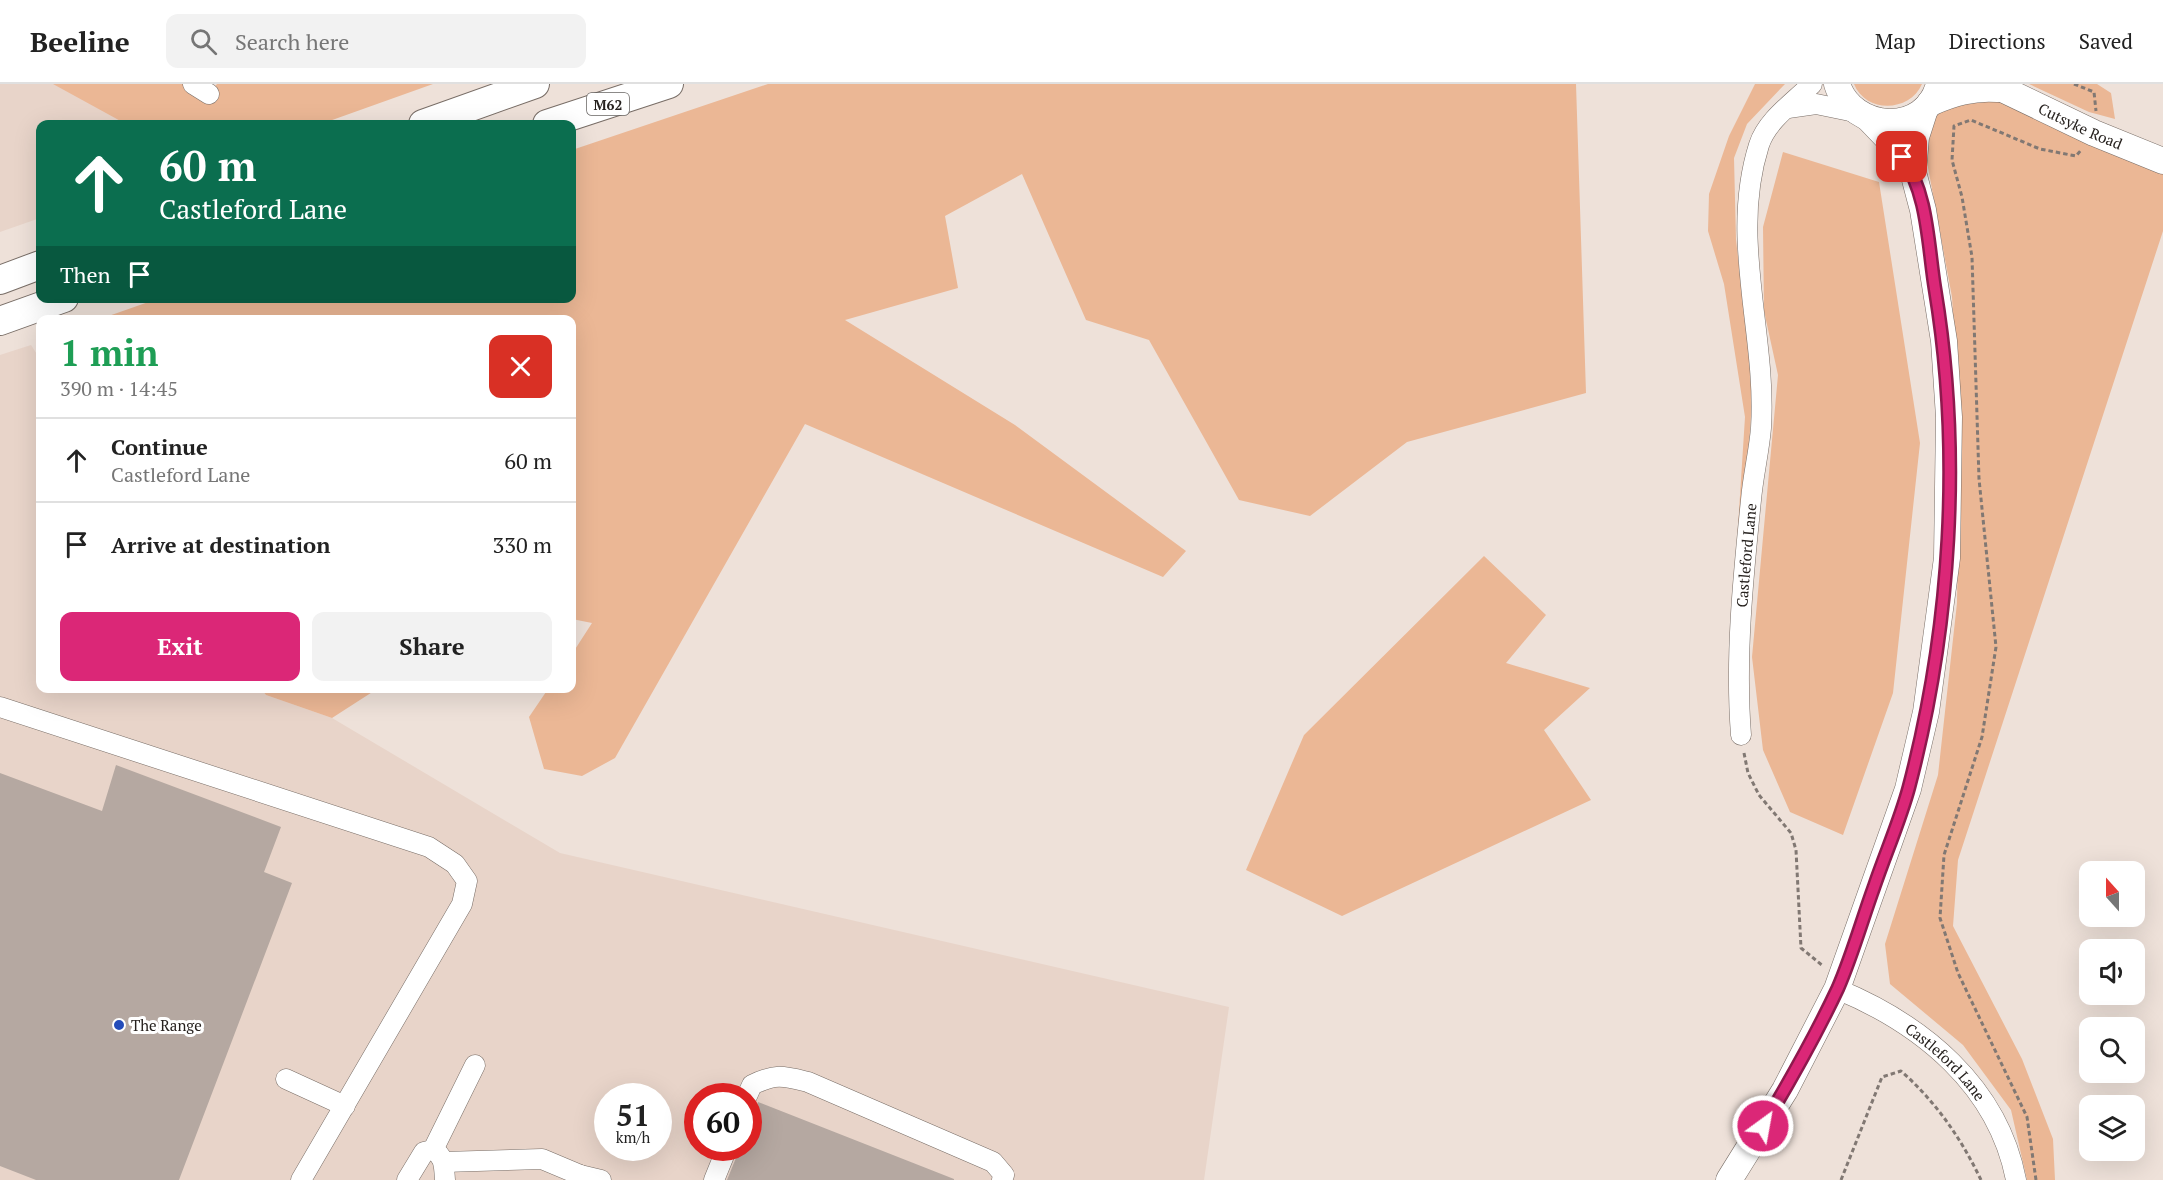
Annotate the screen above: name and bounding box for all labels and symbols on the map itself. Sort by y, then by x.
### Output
road number: M62 [587,93,629,115]
street label: Cutsyke Road [2035,98,2126,154]
pin [1876,131,1927,182]
street label: Castleford Lane [1731,502,1761,608]
north arrow [2079,861,2145,927]
place label: The Range [131,1015,202,1035]
marker: The Range [112,1018,126,1032]
street label: Castleford Lane [1902,1018,1990,1104]
speed limit sign: 60 [684,1083,762,1161]
position arrow [1731,1094,1795,1158]

